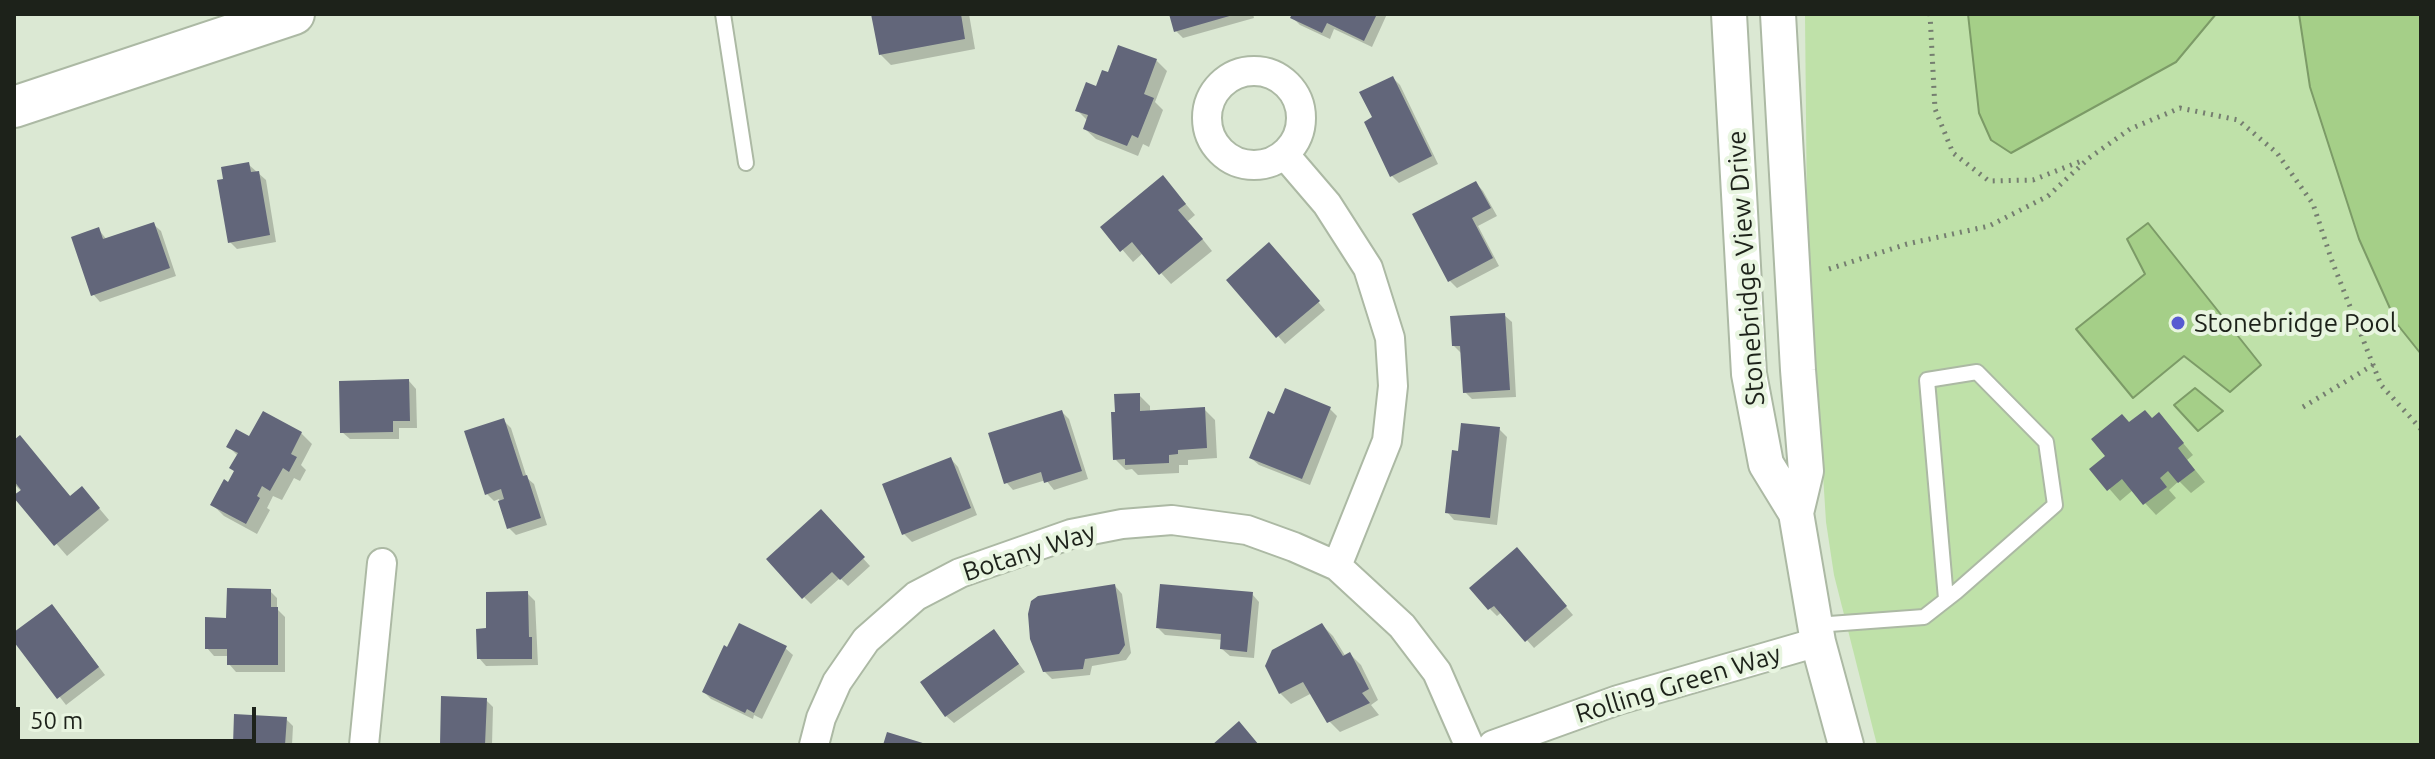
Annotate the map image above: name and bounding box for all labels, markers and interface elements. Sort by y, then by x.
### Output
street label: Stonebridge View Drive [1721,129,1771,407]
place label: Stonebridge Pool [2194,307,2397,339]
marker: Stonebridge Pool [2169,314,2187,332]
street label: Botany Way [959,516,1099,588]
street label: Rolling Green Way [1572,638,1784,730]
scale bar [20,691,260,741]
text: 50 m [30,707,83,734]

